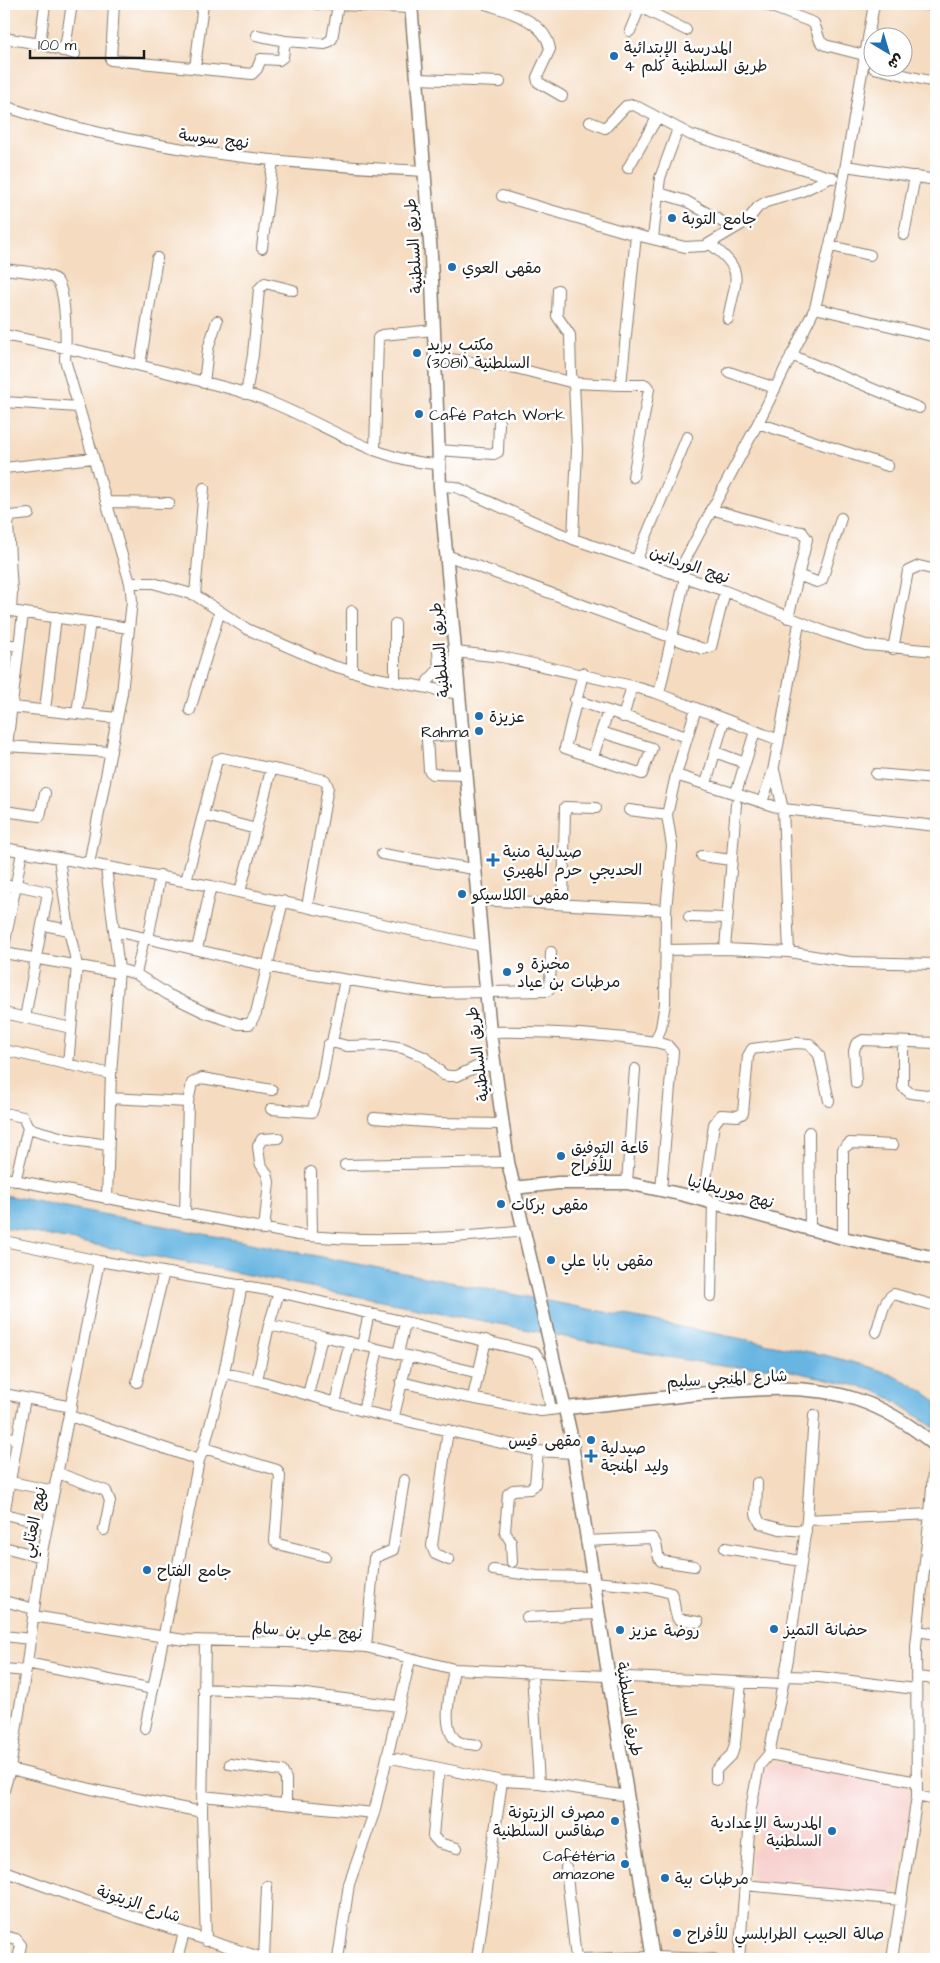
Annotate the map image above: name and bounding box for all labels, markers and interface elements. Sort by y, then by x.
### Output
scale bar [30,28,144,60]
north arrow [862,28,912,78]
text: 100 m [38,35,77,56]
place label: المدرسة الإبتدائية طريق السلطنية كلم 4 [624,37,767,78]
text: ش [883,49,908,74]
marker: المدرسة الإبتدائية طريق السلطنية كلم 4 [608,50,620,62]
street label: نهج سوسة [177,124,250,154]
street label: طريق السلطنية [400,198,428,294]
place label: جامع التوبة [682,208,757,230]
marker: جامع التوبة [666,212,678,224]
place label: مقهى العوي [462,257,542,279]
marker: مقهى العوي [446,261,458,273]
place label: مكتب بريد السلطنية (3081) [427,334,530,374]
marker: مكتب بريد السلطنية (3081) [411,347,423,359]
place label: Café Patch Work [429,404,565,426]
marker: Café Patch Work [413,408,425,420]
street label: نهج الوردانين [647,541,733,589]
street label: طريق السلطنية [425,601,455,698]
place label: عزيزة [489,706,525,728]
marker: عزيزة [473,710,485,722]
place label: Rahma [421,721,469,743]
marker: Rahma [473,725,485,737]
place label: صيدلية منية الحديجي حرم المهيري [503,841,642,884]
marker: صيدلية منية الحديجي حرم المهيري [487,854,499,866]
place label: مقهى الكلاسيكو [470,884,569,906]
marker: مقهى الكلاسيكو [456,888,468,900]
place label: مخبزة و مرطبات بن عياد [515,953,620,993]
marker: مخبزة و مرطبات بن عياد [501,966,513,978]
street label: طريق السلطنية [461,1005,495,1103]
place label: قاعة التوفيق للأفراح [571,1137,649,1177]
marker: قاعة التوفيق للأفراح [555,1150,567,1162]
street label: نهج موريطانيا [685,1170,777,1214]
place label: مقهى بركات [511,1194,588,1216]
marker: مقهى بركات [495,1198,507,1210]
place label: مقهى بابا علي [561,1250,653,1275]
marker: مقهى بابا علي [545,1254,557,1266]
street label: شارع المنجي سليم [666,1365,788,1396]
place label: مقهى قيس [508,1430,581,1452]
marker: مقهى قيس [585,1434,597,1446]
place label: صيدلية وليد المنجة [601,1437,669,1477]
marker: صيدلية وليد المنجة [585,1450,597,1462]
street label: نهج العنّابي [16,1485,55,1560]
place label: جامع الفتاح [157,1560,232,1582]
marker: جامع الفتاح [141,1564,153,1576]
street label: نهج علي بن سالم [251,1617,363,1648]
place label: حضانة التميز [782,1619,868,1641]
place label: روضة عزيز [628,1620,700,1642]
marker: حضانة التميز [768,1623,780,1635]
marker: روضة عزيز [614,1624,626,1636]
street label: طريق السلطنية [611,1660,647,1758]
place label: مصرف الزيتونة صفاقس السلطنية [493,1802,605,1842]
place label: المدرسة الإعدادية السلطنية [711,1812,822,1852]
marker: مصرف الزيتونة صفاقس السلطنية [609,1815,621,1827]
marker: المدرسة الإعدادية السلطنية [826,1825,838,1837]
place label: Cafétéria amazone [543,1845,615,1885]
marker: Cafétéria amazone [619,1858,631,1870]
place label: مرطبات بية [675,1868,749,1890]
marker: مرطبات بية [659,1872,671,1884]
street label: شارع الزيتونة [94,1880,183,1928]
place label: صالة الحبيب الطرابلسي للأفراح [687,1923,884,1948]
marker: صالة الحبيب الطرابلسي للأفراح [671,1927,683,1939]

